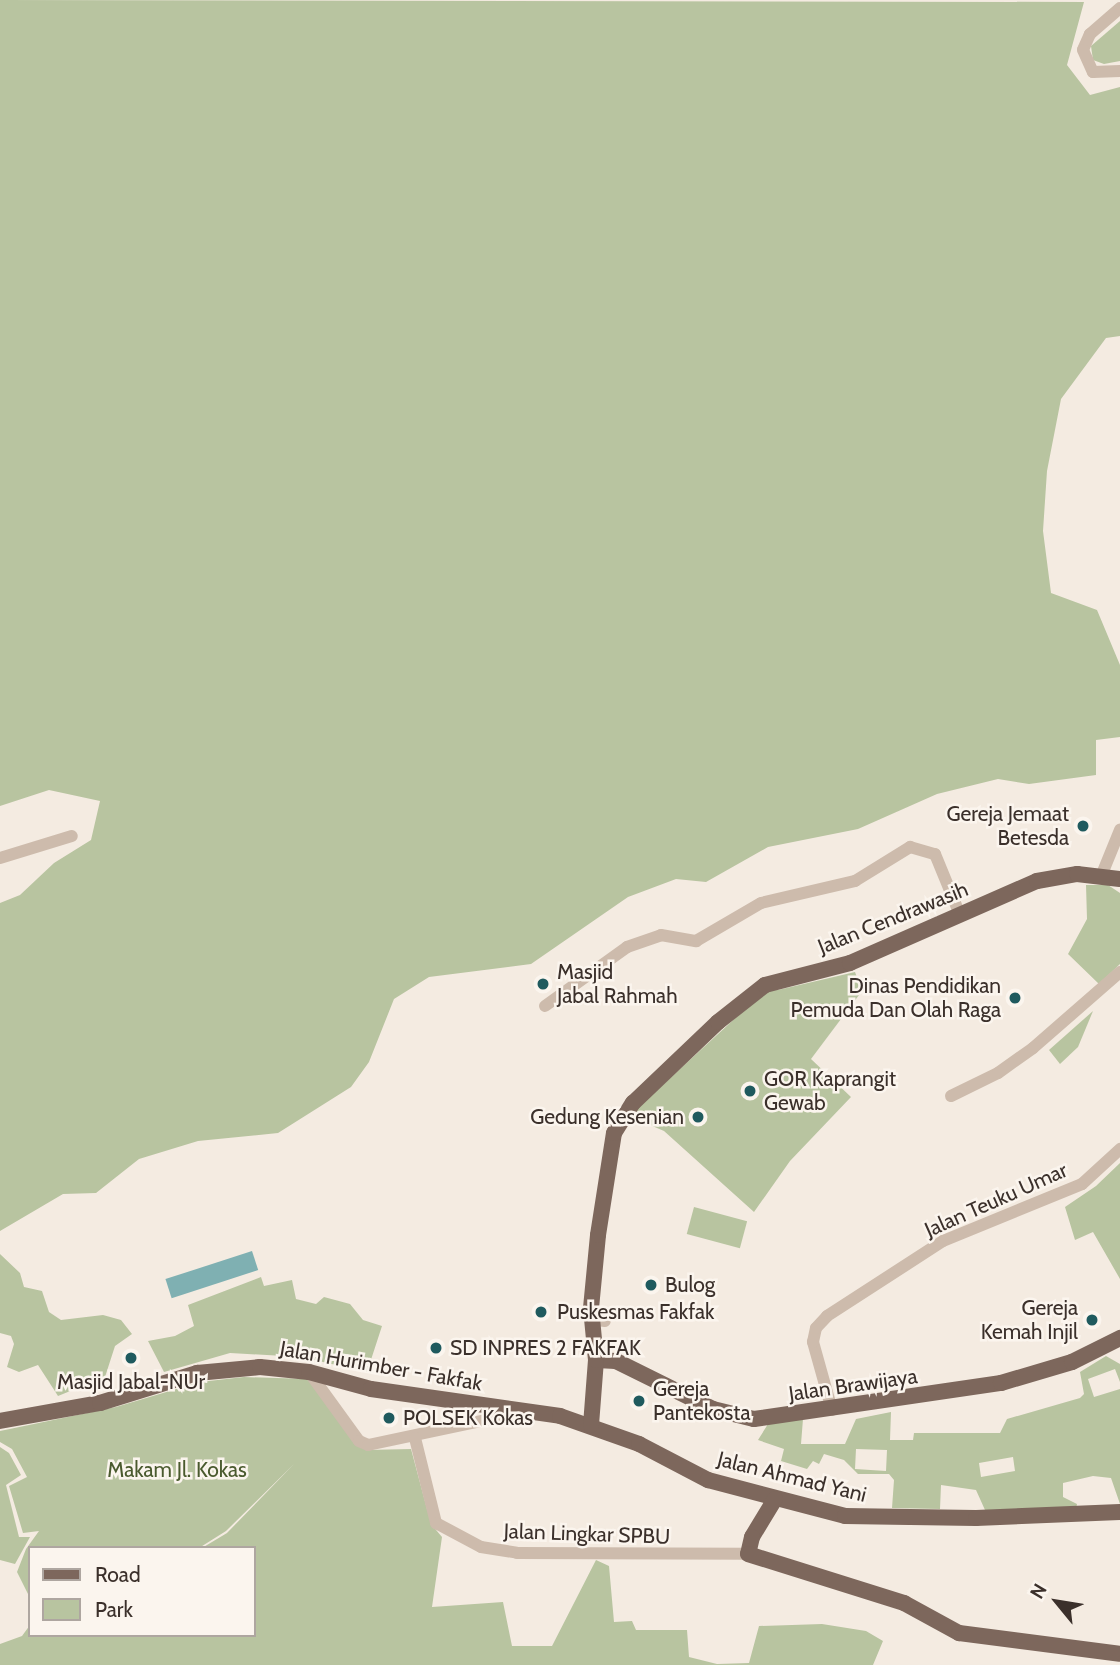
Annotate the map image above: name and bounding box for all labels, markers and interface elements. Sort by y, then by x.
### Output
place label: Gereja Jemaat Betesda [947,801,1069,851]
marker: Gereja Jemaat Betesda [1075,818,1091,834]
street label: Jalan Cendrawasih [814,876,972,960]
place label: Masjid Jabal Rahmah [557,959,678,1009]
place label: Dinas Pendidikan Pemuda Dan Olah Raga [791,973,1001,1023]
marker: Masjid Jabal Rahmah [535,976,551,992]
marker: Dinas Pendidikan Pemuda Dan Olah Raga [1007,990,1023,1006]
place label: GOR Kaprangit Gewab [764,1066,896,1116]
marker: GOR Kaprangit Gewab [742,1083,758,1099]
place label: Gedung Kesenian [530,1104,684,1130]
marker: Gedung Kesenian [690,1109,706,1125]
street label: Jalan Teuku Umar [921,1157,1071,1243]
place label: Bulog [665,1272,715,1298]
marker: Bulog [643,1277,659,1293]
place label: Gereja Kemah Injil [981,1295,1078,1345]
place label: Puskesmas Fakfak [557,1299,714,1325]
marker: Puskesmas Fakfak [531,1302,551,1322]
marker: Gereja Kemah Injil [1084,1312,1100,1328]
place label: SD INPRES 2 FAKFAK [450,1335,641,1361]
street label: Jalan Hurimber - Fakfak [278,1336,484,1396]
marker: SD INPRES 2 FAKFAK [428,1340,444,1356]
marker: Masjid Jabal-NUr [123,1350,139,1366]
street label: Jalan Brawijaya [787,1363,919,1407]
place label: Masjid Jabal-NUr [57,1369,205,1395]
place label: Gereja Pantekosta [653,1376,750,1426]
marker: Gereja Pantekosta [631,1393,647,1409]
place label: POLSEK Kokas [403,1405,533,1431]
marker: POLSEK Kokas [381,1410,397,1426]
street label: Jalan Ahmad Yani [715,1446,869,1508]
park label: Makam Jl. Kokas [107,1457,247,1483]
street label: Jalan Lingkar SPBU [503,1518,671,1550]
legend [28,1546,256,1637]
text: Road [95,1562,141,1587]
north arrow [1022,1567,1092,1637]
text: N [1025,1580,1052,1603]
text: Park [95,1597,133,1622]

